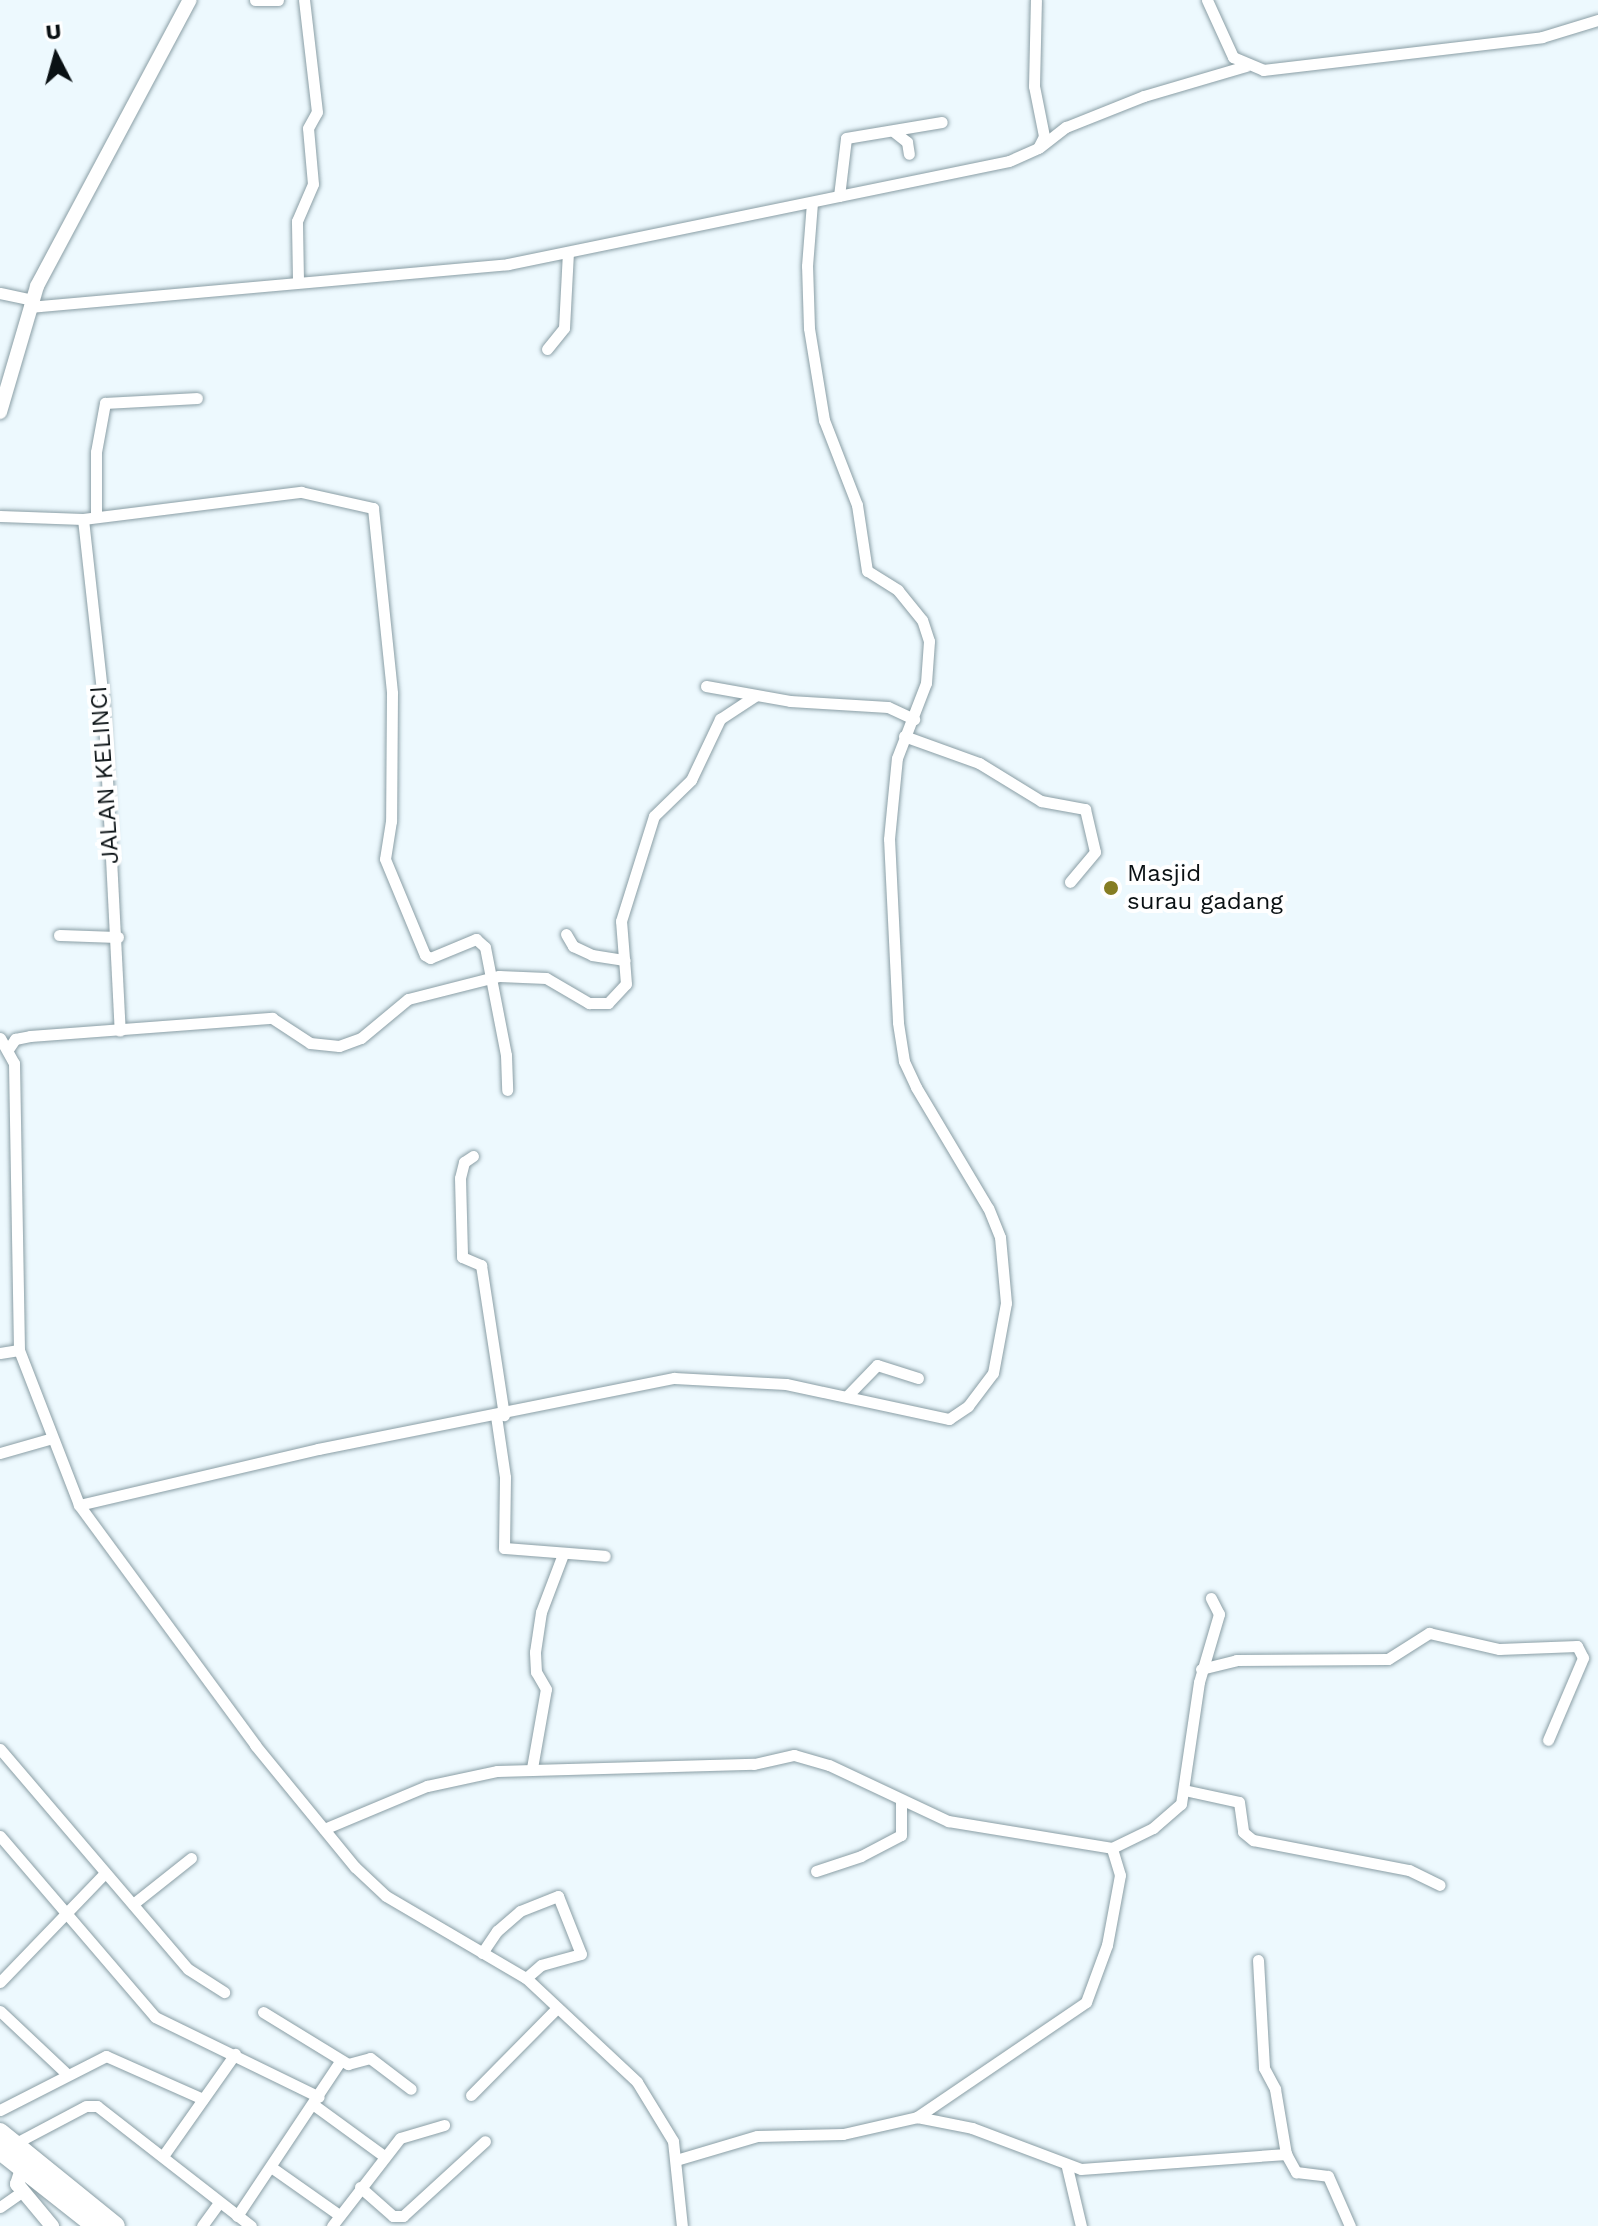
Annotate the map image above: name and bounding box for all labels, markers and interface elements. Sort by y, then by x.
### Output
north arrow [16,16,96,96]
text: U [44,18,63,45]
street label: JALAN KELINCI [84,685,126,865]
place label: Masjid surau gadang [1127,860,1283,916]
marker: Masjid surau gadang [1102,879,1120,897]

